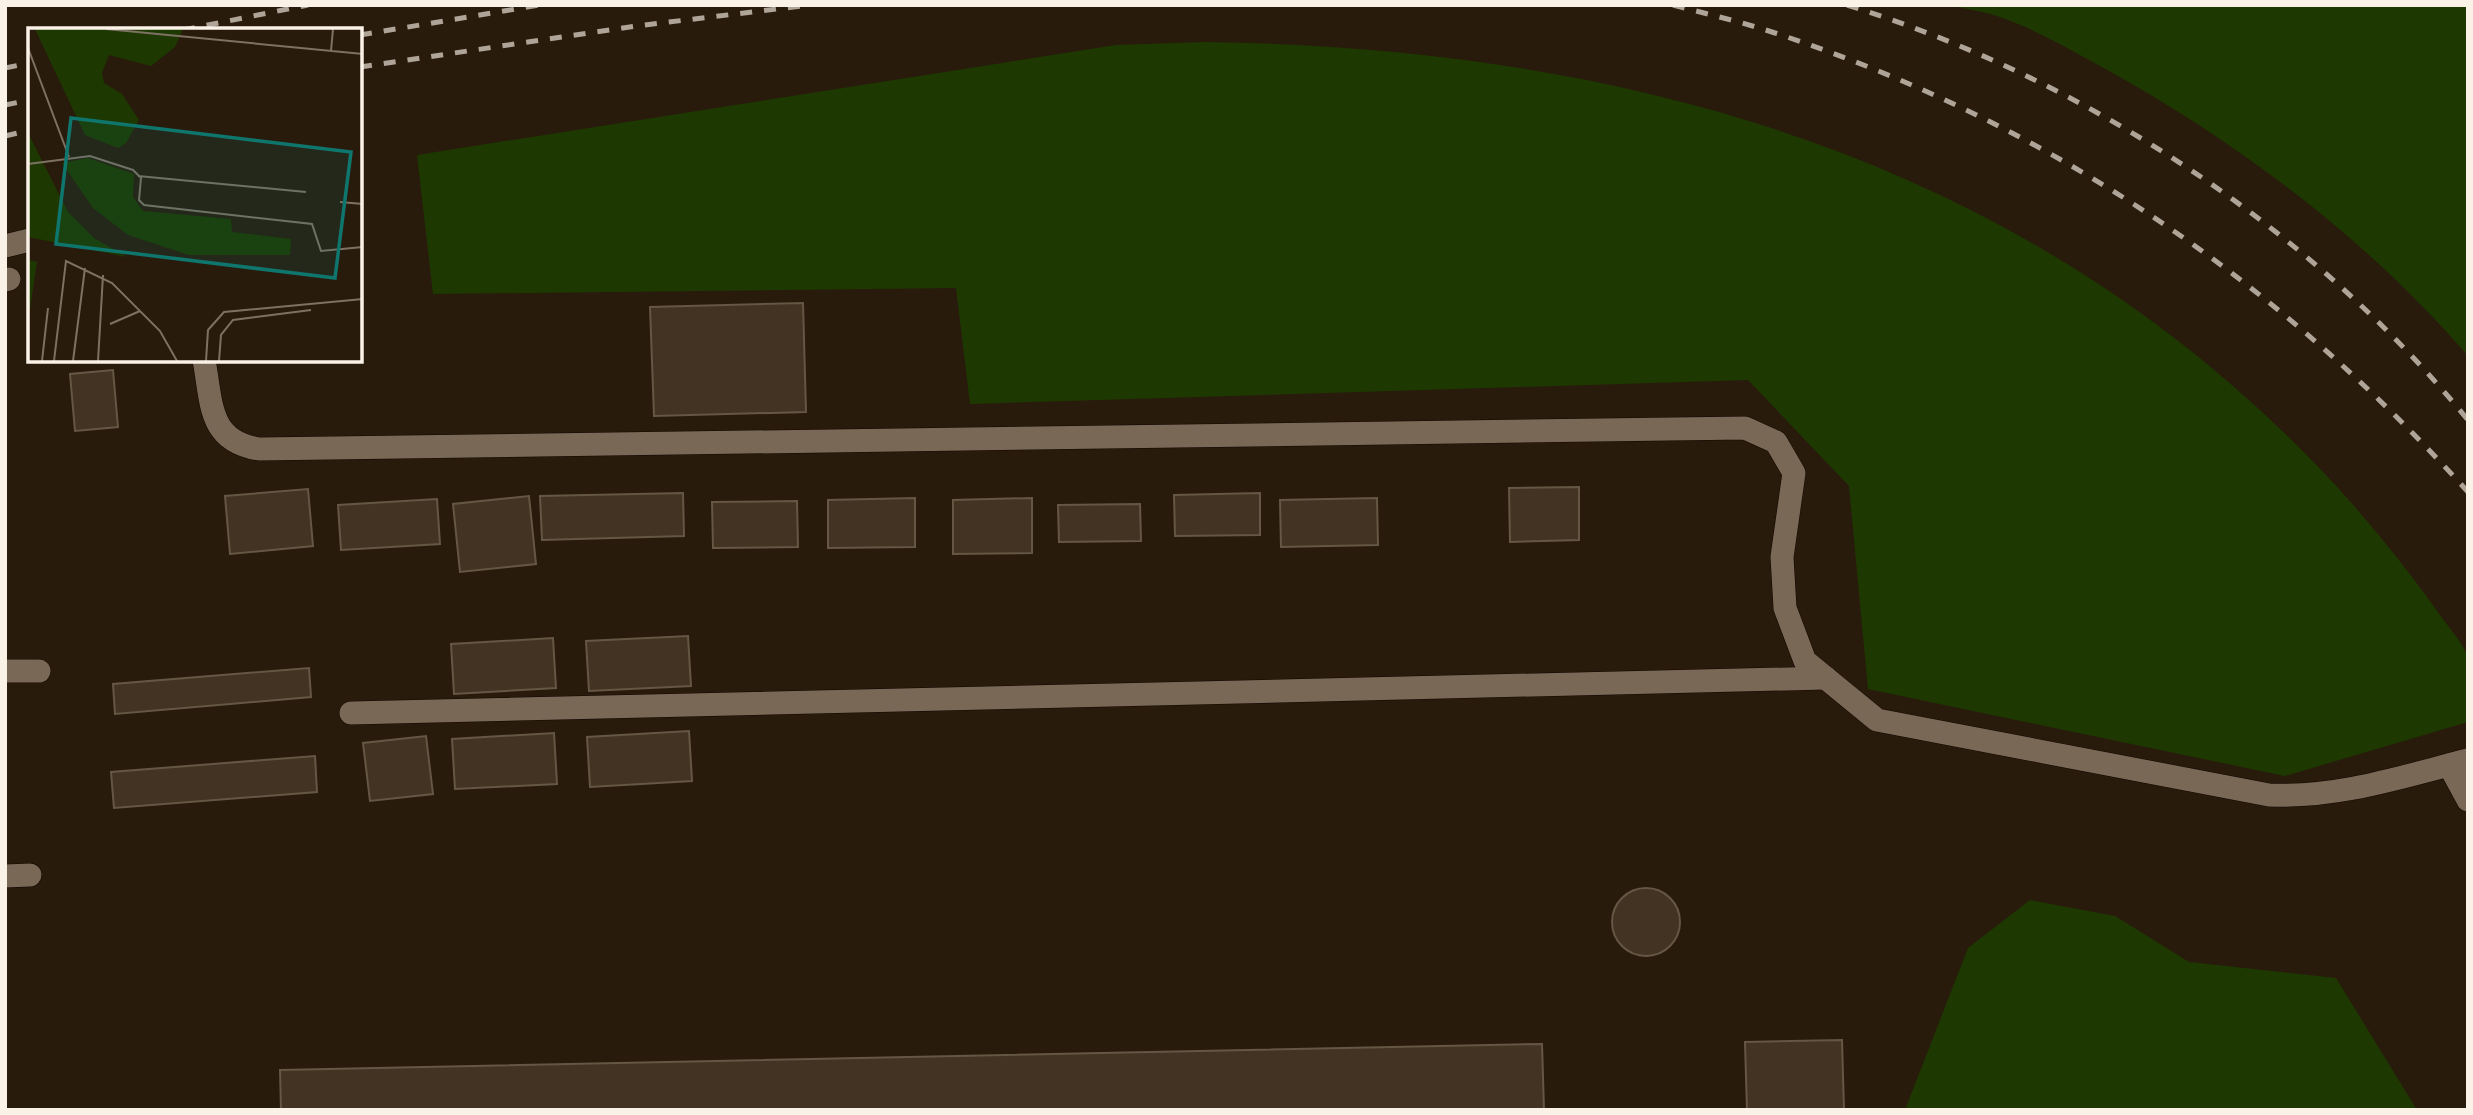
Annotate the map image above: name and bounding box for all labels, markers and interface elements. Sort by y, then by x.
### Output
inset map [28,28,362,362]

